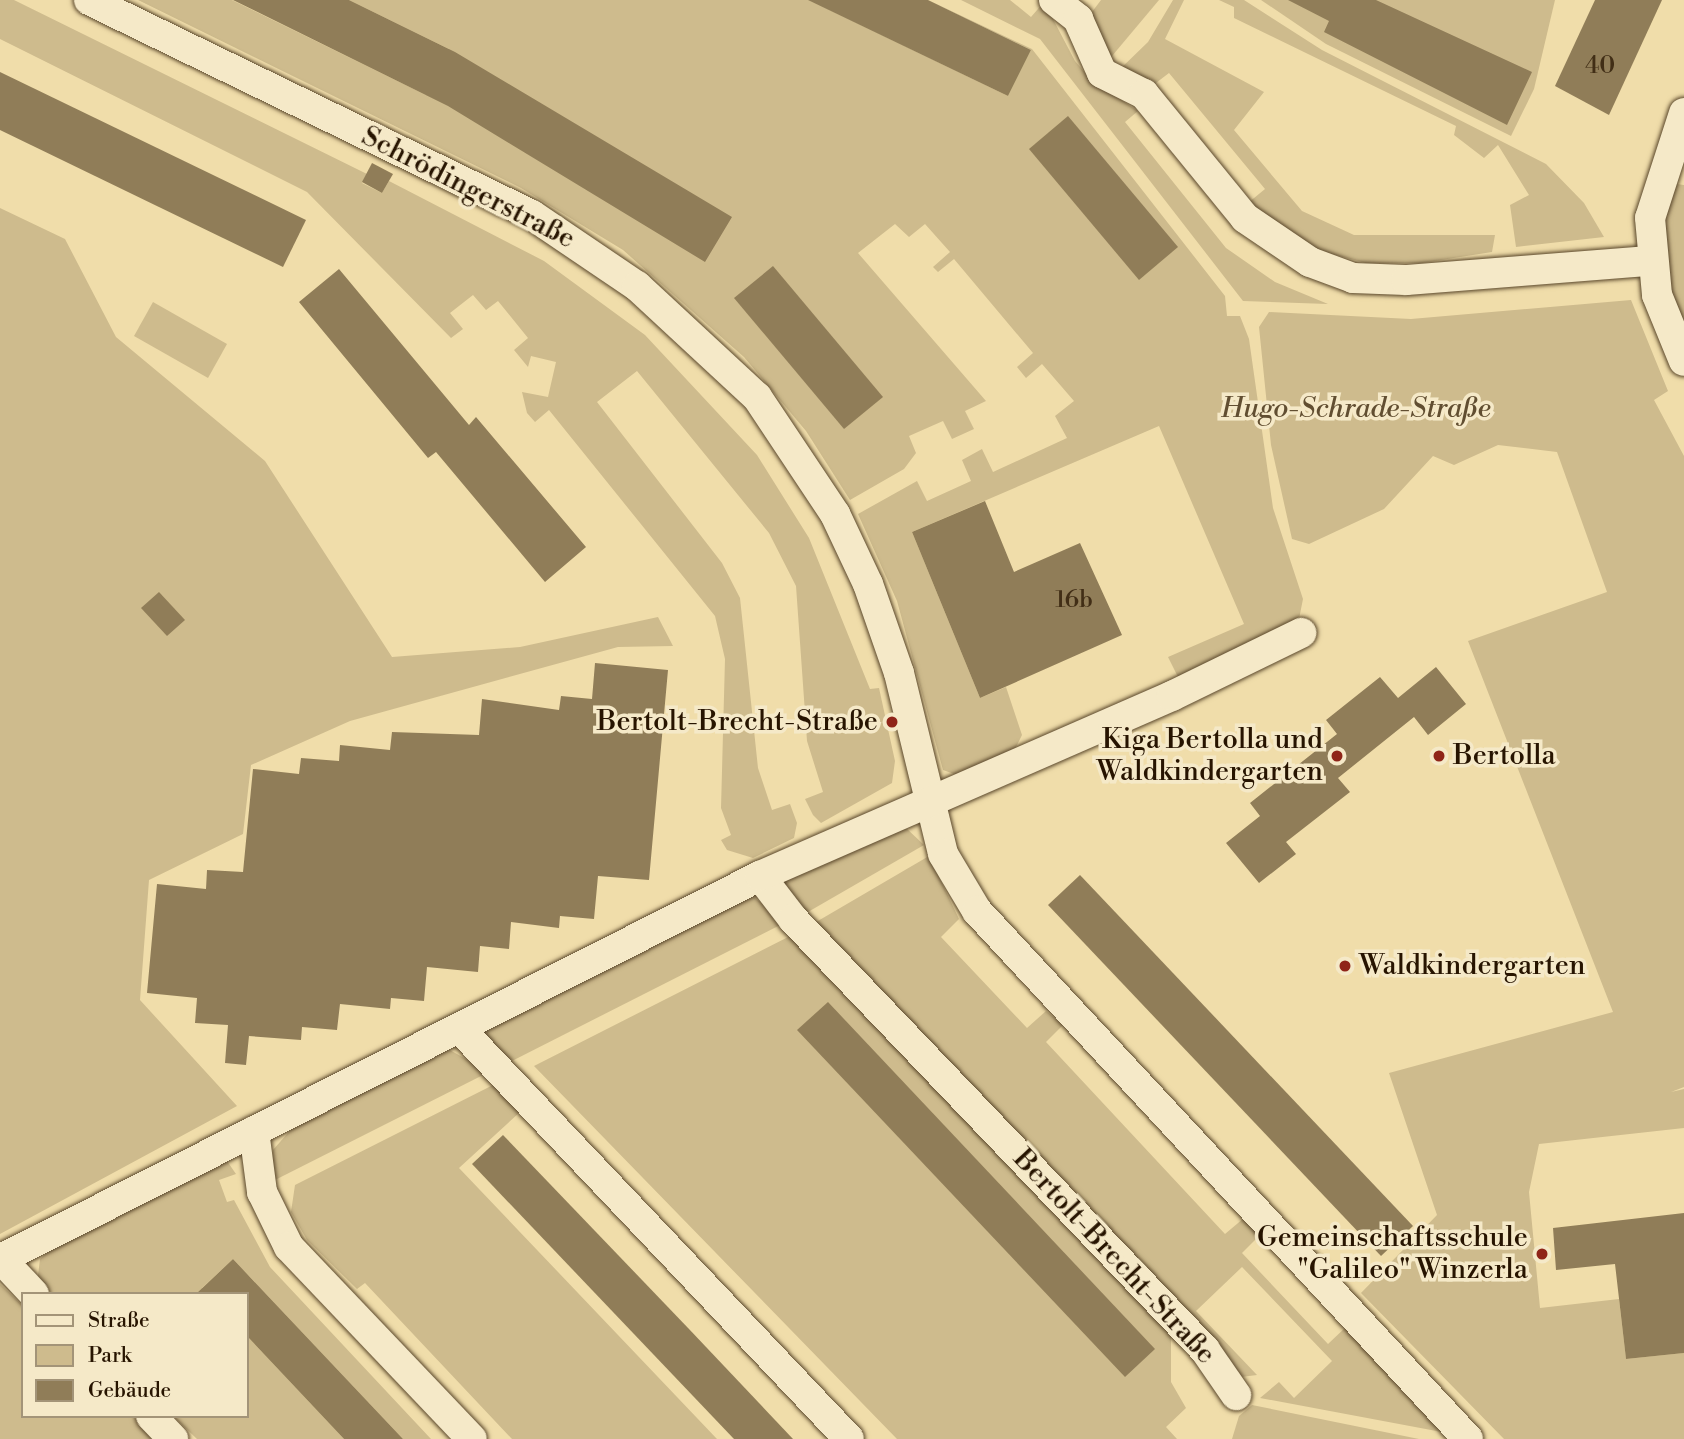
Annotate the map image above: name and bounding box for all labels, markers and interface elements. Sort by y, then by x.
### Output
house number: 40 [1585,53,1615,81]
street label: Schrödingerstraße [356,120,580,256]
park label: Hugo-Schrade-Straße [1221,392,1491,426]
house number: 16b [1055,587,1093,615]
place label: Bertolt-Brecht-Straße [597,705,878,739]
marker: Bertolt-Brecht-Straße [884,714,900,730]
place label: Kiga Bertolla und Waldkindergarten [1097,723,1323,789]
place label: Bertolla [1453,739,1556,773]
marker: Kiga Bertolla und Waldkindergarten [1329,748,1345,764]
marker: Bertolla [1431,748,1447,764]
place label: Waldkindergarten [1359,949,1585,983]
marker: Waldkindergarten [1337,958,1353,974]
street label: Bertolt-Brecht-Straße [1006,1143,1222,1371]
place label: Gemeinschaftsschule "Galileo" Winzerla [1257,1221,1528,1287]
marker: Gemeinschaftsschule "Galileo" Winzerla [1534,1246,1550,1262]
legend [21,1292,248,1418]
text: Straße [88,1308,150,1334]
text: Park [88,1343,132,1369]
text: Gebäude [88,1378,171,1404]

